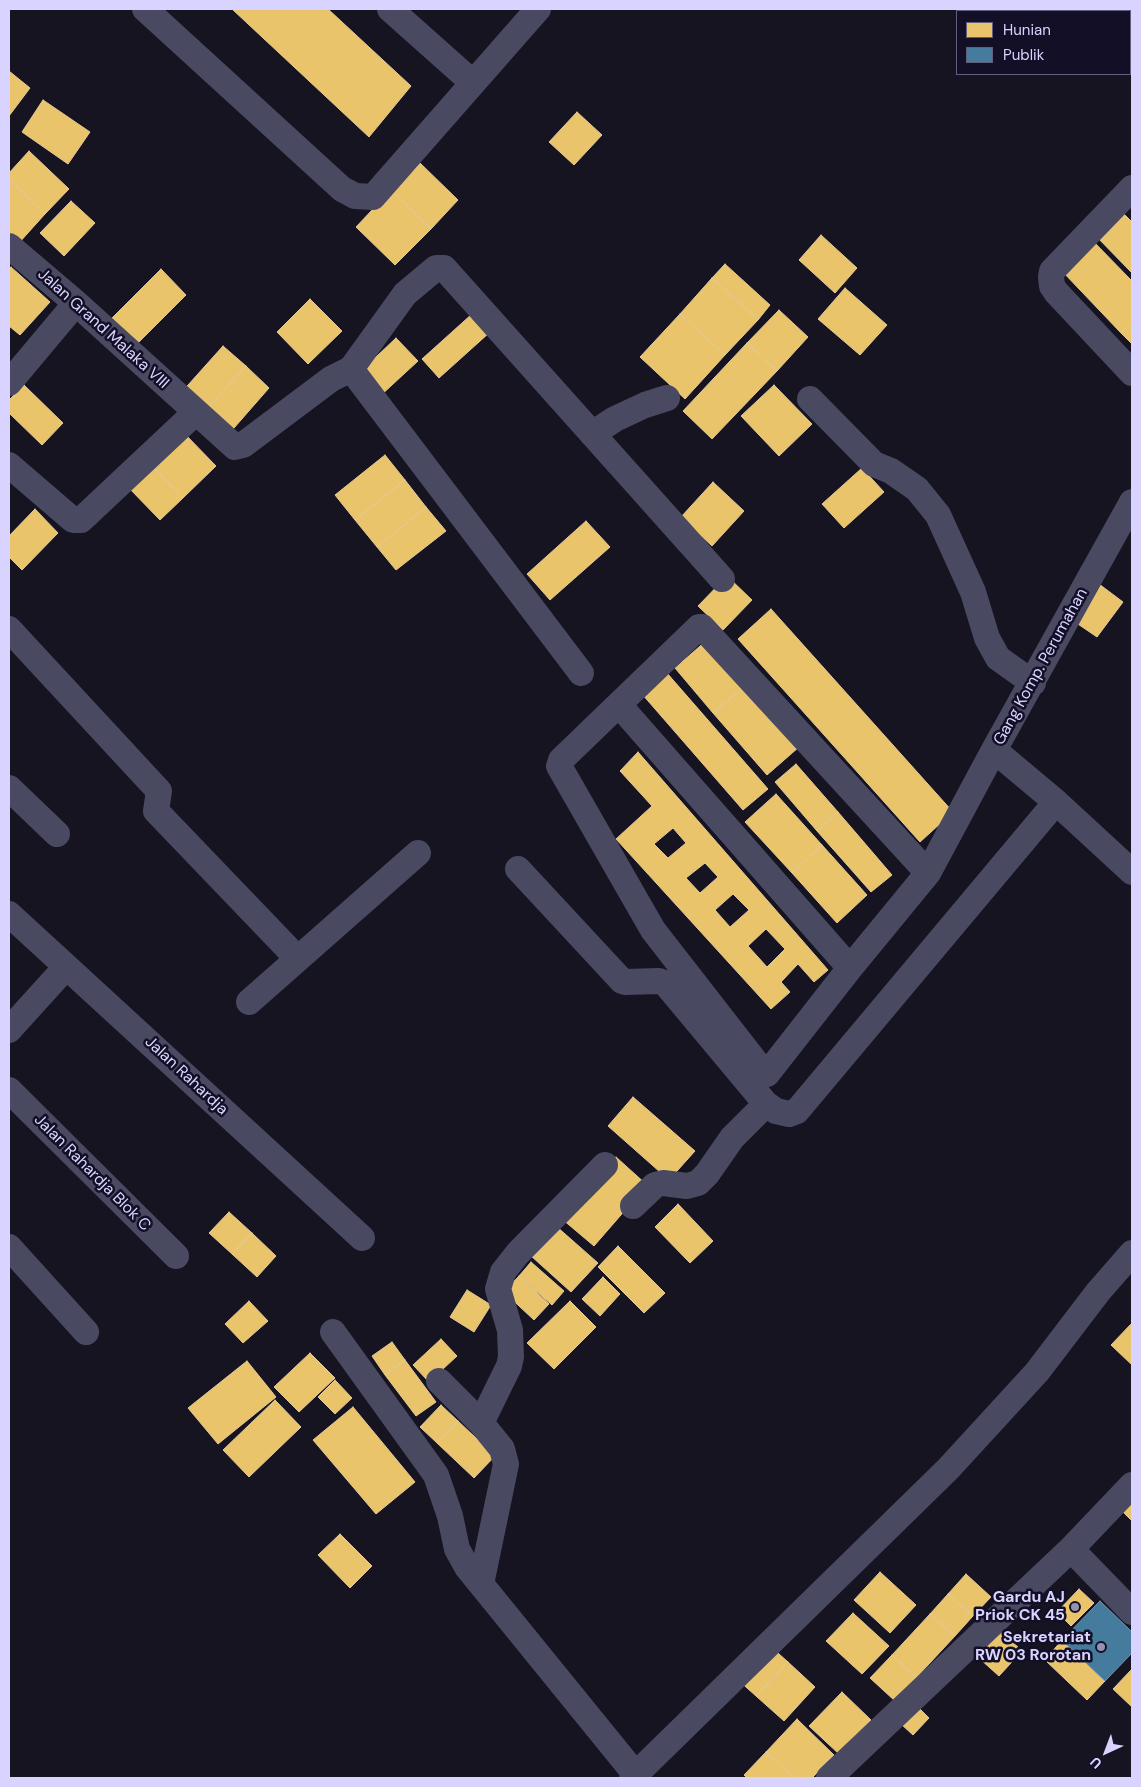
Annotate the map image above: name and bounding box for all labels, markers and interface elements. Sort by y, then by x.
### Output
legend [956,10,1131,75]
text: Hunian [1003,20,1051,40]
text: Publik [1003,45,1044,65]
street label: Jalan Grand Malaka VIII [33,265,173,393]
street label: Gang Komp. Perumahan [990,585,1092,749]
street label: Jalan Rahardja [140,1033,232,1119]
street label: Jalan Rahardja Blok C [30,1111,154,1235]
place label: Gardu AJ Priok CK 45 [975,1588,1065,1626]
marker: Gardu AJ Priok CK 45 [1069,1601,1081,1613]
place label: Sekretariat RW 03 Rorotan [975,1628,1091,1666]
marker: Sekretariat RW 03 Rorotan [1095,1641,1107,1653]
north arrow [1081,1727,1131,1777]
text: U [1086,1753,1105,1773]

